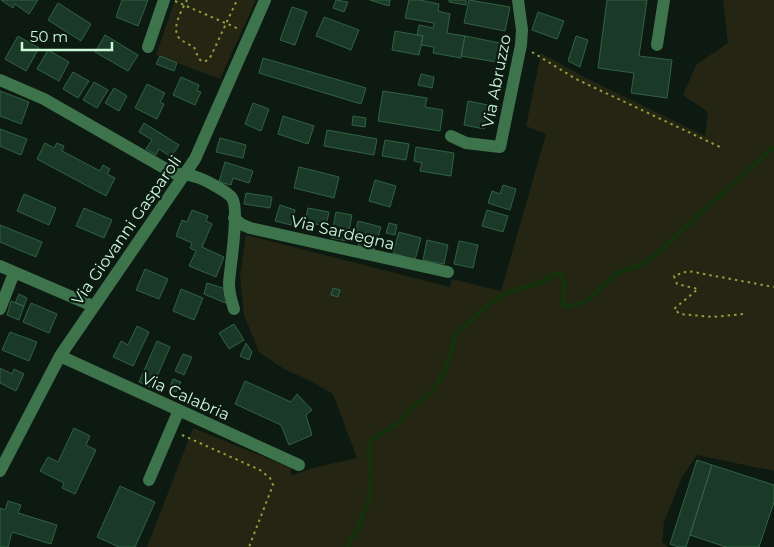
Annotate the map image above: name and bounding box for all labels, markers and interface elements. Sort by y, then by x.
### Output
scale bar [22,20,112,52]
text: 50 m [30,27,68,46]
street label: Via Abruzzo [478,33,515,129]
street label: Via Giovanni Gasparoli [68,152,185,309]
street label: Via Sardegna [289,211,397,254]
street label: Via Calabria [139,369,233,424]

